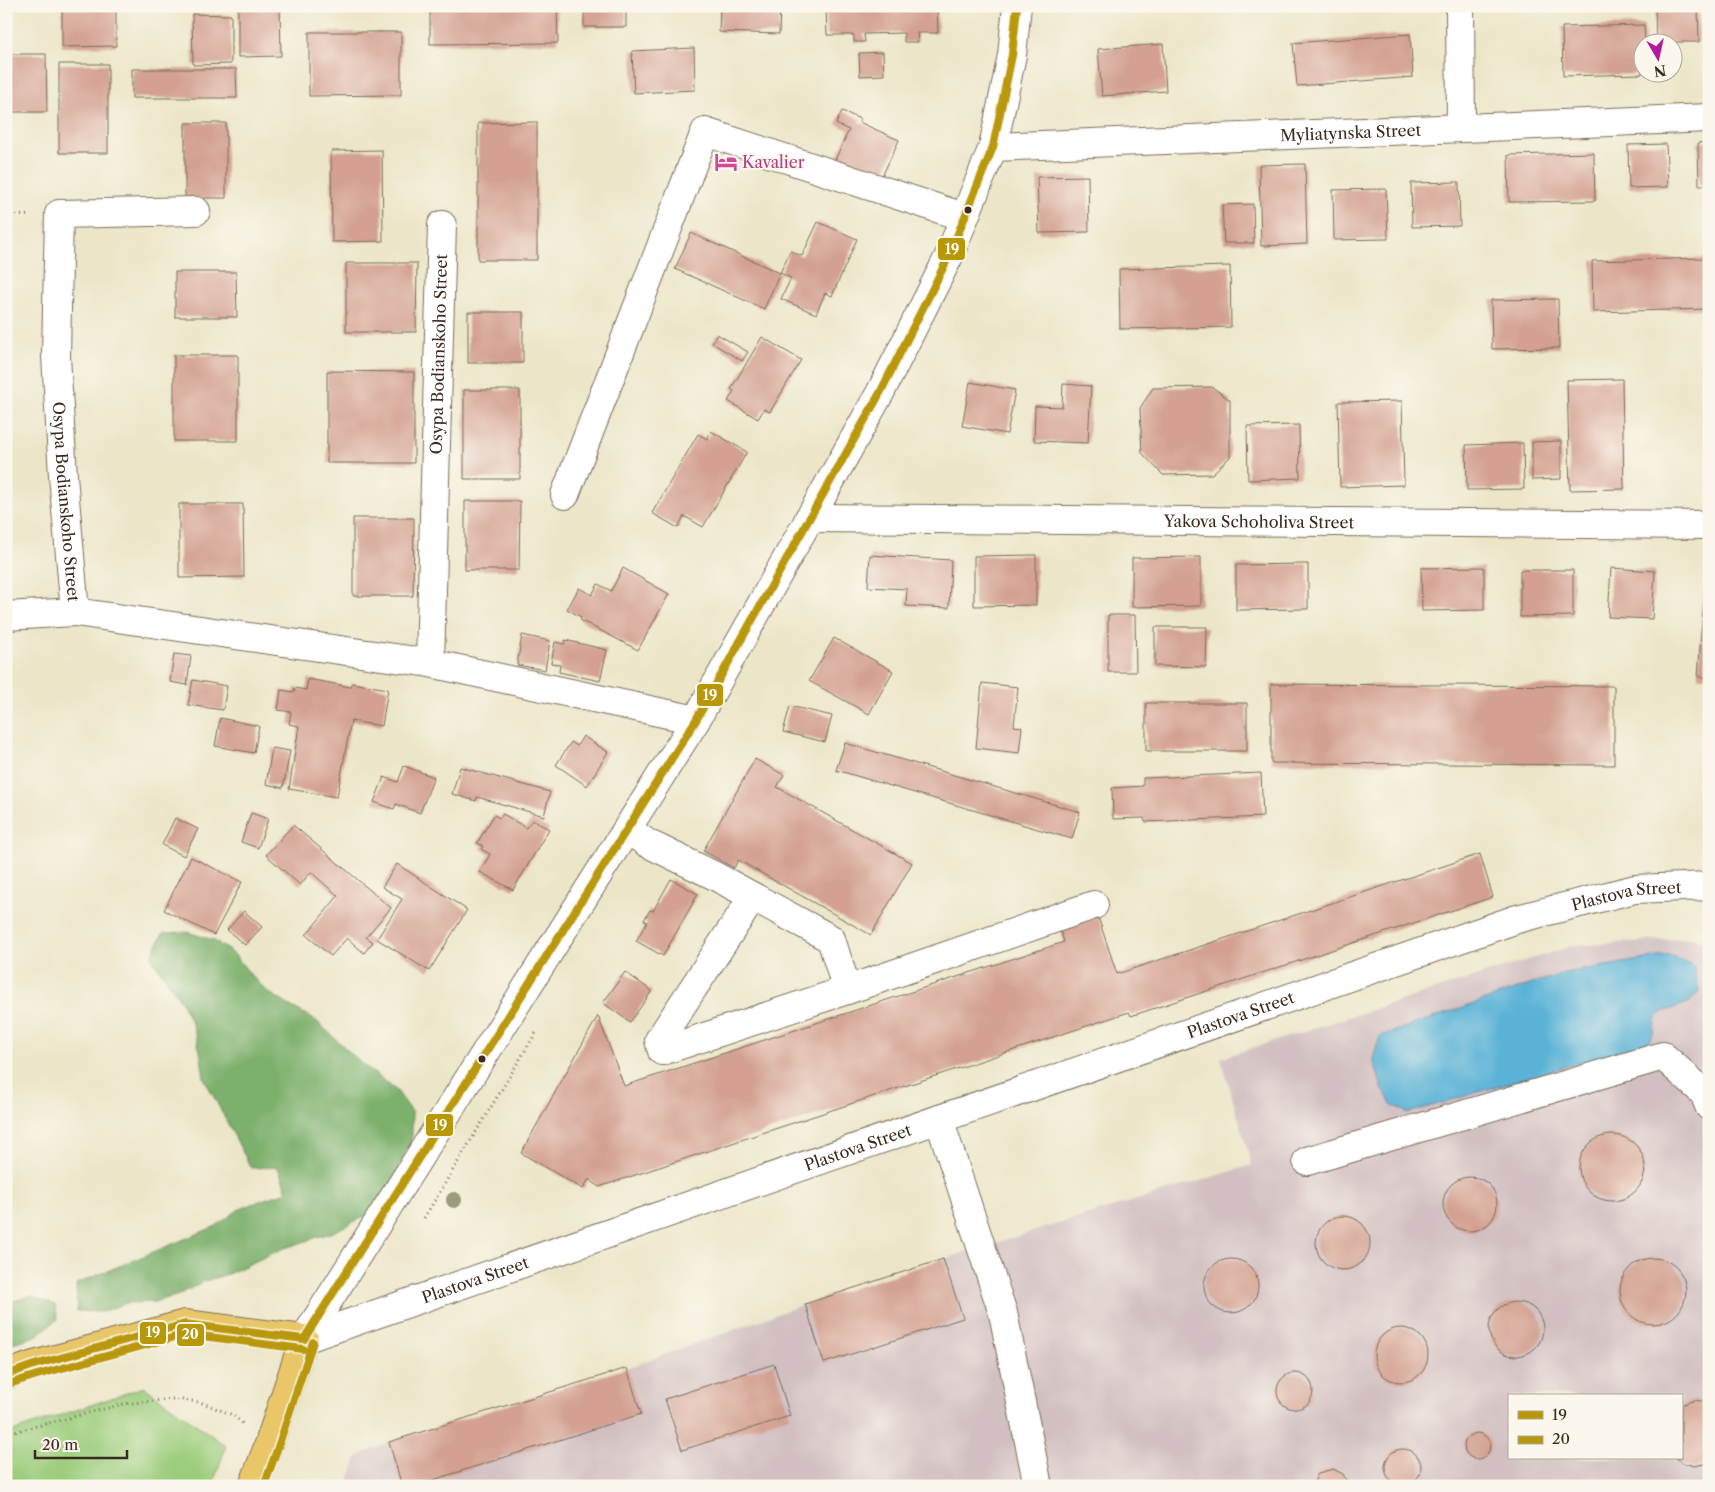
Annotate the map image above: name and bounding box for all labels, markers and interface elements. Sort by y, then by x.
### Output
north arrow [1632,32,1682,82]
text: N [1653,61,1667,81]
street label: Myliatynska Street [1280,120,1422,145]
hotel icon: Kavalier [713,149,739,175]
place label: Kavalier [742,152,805,172]
unlabelled marker [963,205,973,215]
line badge: 19 [937,237,966,261]
text: 19 [945,240,959,258]
street label: Osypa Bodianskoho Street [426,253,451,455]
street label: Osypa Bodianskoho Street [49,401,84,603]
street label: Yakova Schoholiva Street [1163,511,1355,532]
line badge: 19 [696,683,724,707]
text: 19 [703,686,717,704]
street label: Plastova Street [1569,877,1682,915]
street label: Plastova Street [1184,987,1297,1042]
unlabelled marker [477,1054,487,1064]
line badge: 19 [425,1113,454,1137]
text: 19 [433,1116,447,1134]
street label: Plastova Street [802,1119,914,1175]
street label: Plastova Street [419,1252,531,1308]
line badge: 19 [139,1321,167,1345]
text: 19 [146,1323,160,1341]
line badge: 20 [176,1323,205,1347]
text: 20 [181,1325,199,1343]
legend [1508,1394,1682,1460]
text: 19 [1552,1405,1567,1424]
scale bar [35,1427,128,1459]
text: 20 [1552,1429,1570,1448]
text: 20 m [42,1435,78,1454]

